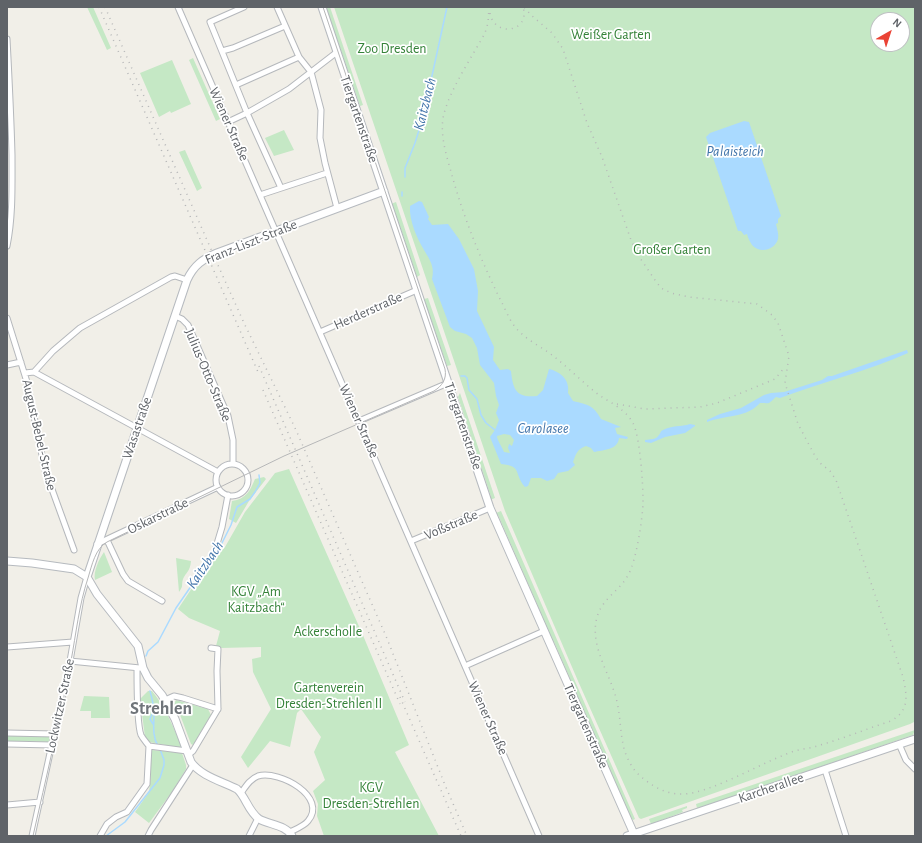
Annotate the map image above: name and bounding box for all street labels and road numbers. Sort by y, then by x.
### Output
street label: Tiergartenstraße [336,73,382,165]
street label: Wiener Straße [205,85,253,163]
street label: Franz-Liszt-Straße [202,216,300,268]
street label: Herderstraße [331,288,405,334]
street label: Julius-Otto-Straße [181,326,235,424]
street label: August-Bebel-Straße [18,378,60,492]
street label: Tiergartenstraße [440,380,486,472]
street label: Wiener Straße [335,382,383,460]
street label: Wasastraße [119,395,155,461]
street label: Oskarstraße [125,494,191,538]
street label: Voßstraße [422,506,480,544]
street label: Lockwitzer Straße [42,657,78,755]
street label: Wiener Straße [464,679,512,757]
street label: Tiergartenstraße [560,681,612,771]
street label: Karcherallee [736,769,806,807]

